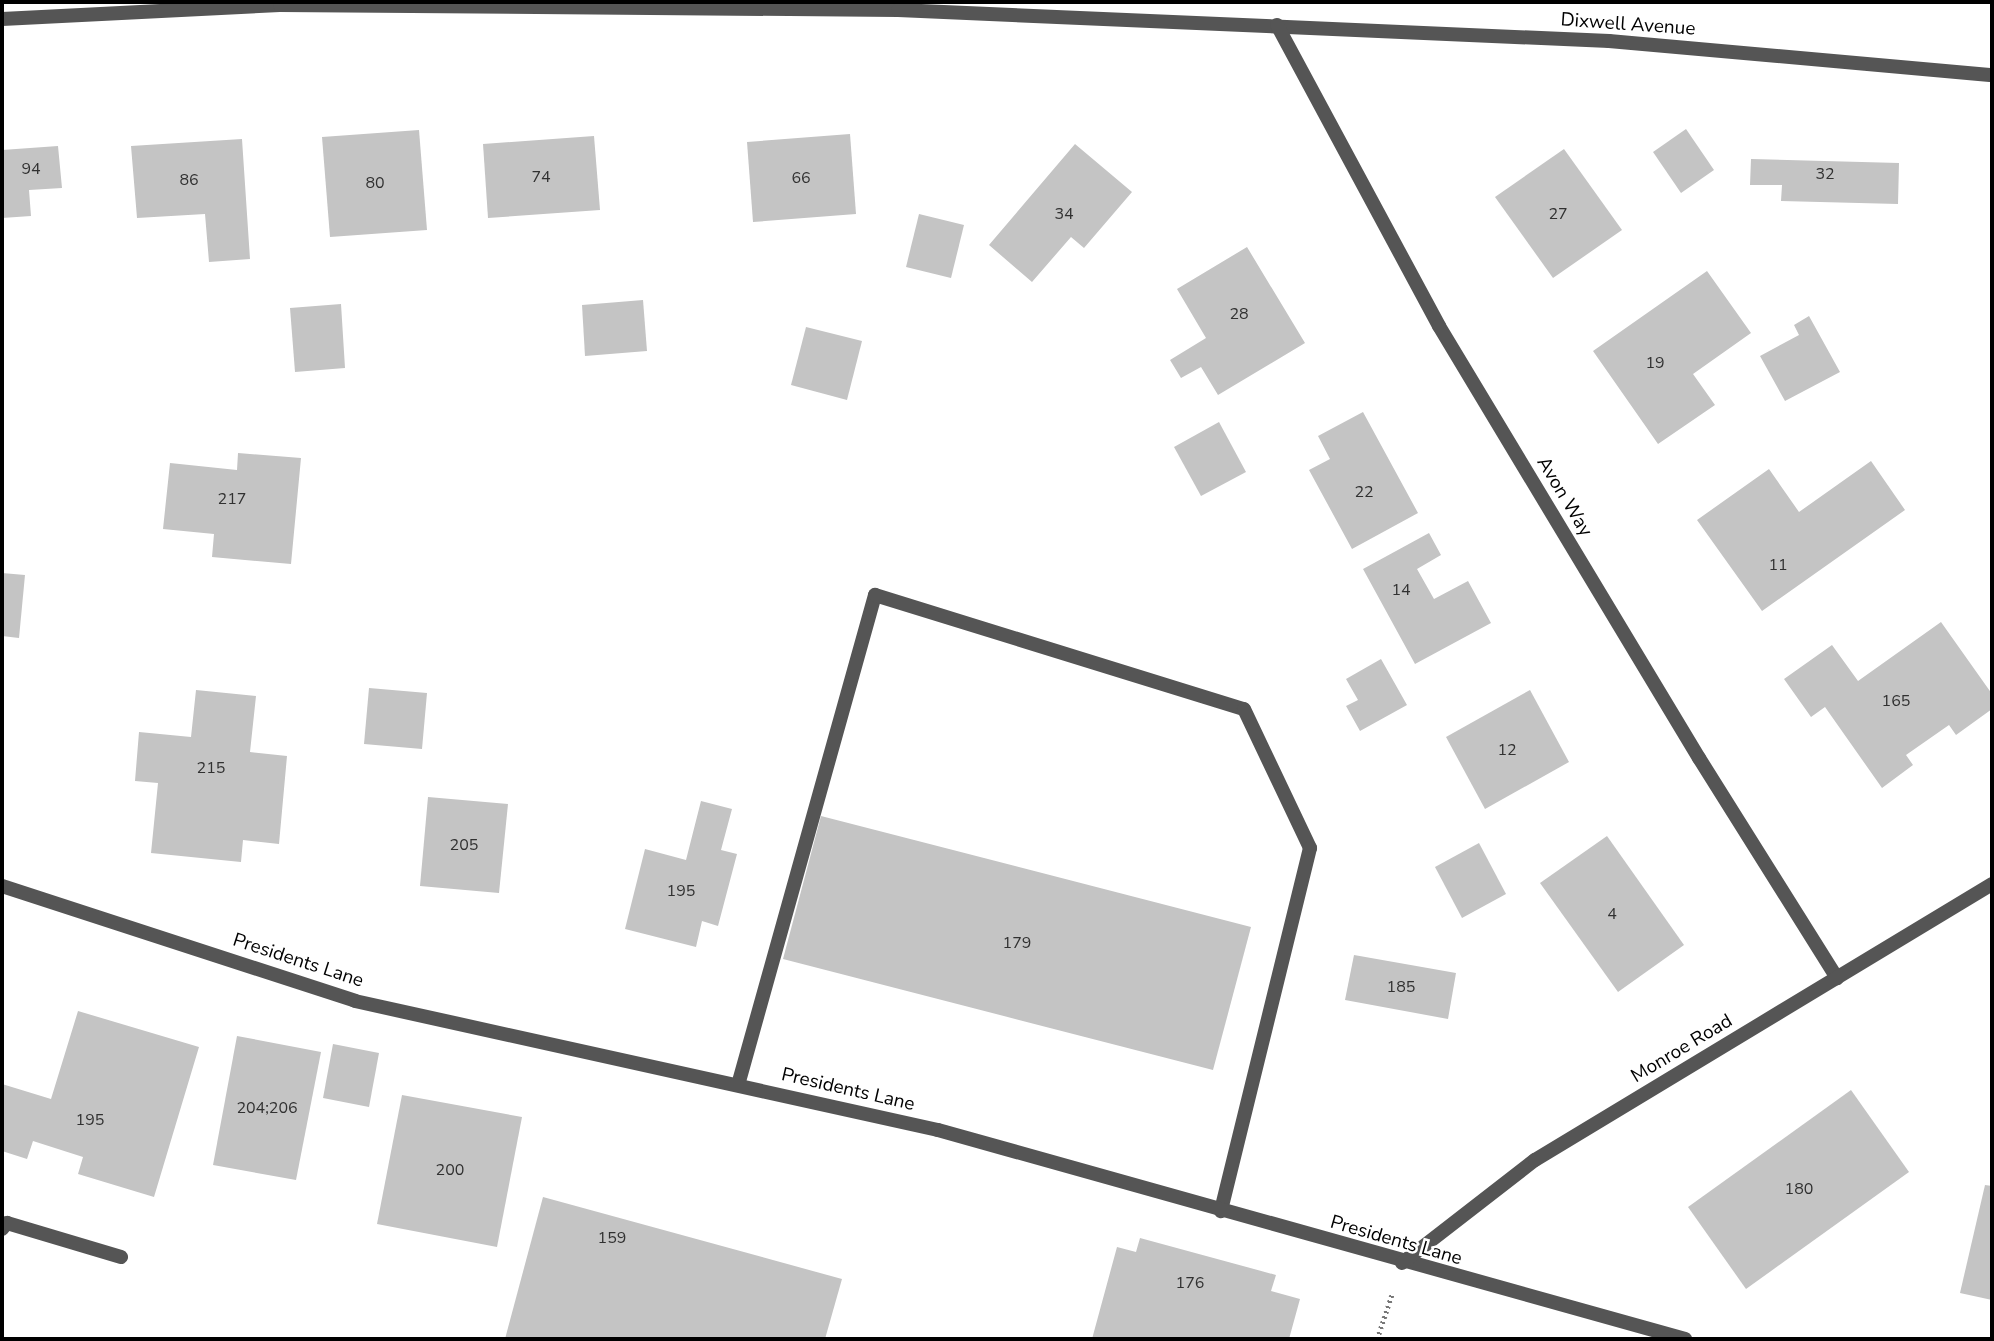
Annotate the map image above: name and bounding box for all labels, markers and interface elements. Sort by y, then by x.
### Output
street label: Dixwell Avenue [1560,9,1696,41]
house number: 94 [21,159,41,179]
house number: 32 [1815,164,1835,184]
house number: 74 [531,167,551,187]
house number: 66 [791,168,811,188]
house number: 86 [179,170,199,190]
house number: 80 [365,173,385,193]
house number: 34 [1054,204,1074,224]
house number: 27 [1548,204,1568,224]
house number: 28 [1229,304,1249,324]
house number: 19 [1645,353,1665,373]
street label: Avon Way [1531,453,1597,541]
house number: 22 [1354,482,1374,502]
house number: 217 [218,489,246,509]
house number: 11 [1768,555,1788,575]
house number: 14 [1391,580,1411,600]
house number: 165 [1882,691,1910,711]
house number: 12 [1497,740,1517,760]
house number: 215 [197,758,225,778]
house number: 205 [450,835,478,855]
house number: 195 [667,881,695,901]
house number: 4 [1607,904,1617,924]
street label: Presidents Lane [230,929,366,993]
house number: 179 [1003,933,1031,953]
house number: 185 [1387,977,1415,997]
street label: Monroe Road [1627,1010,1737,1088]
street label: Presidents Lane [779,1064,917,1116]
house number: 204;206 [236,1098,298,1118]
house number: 195 [76,1110,104,1130]
house number: 200 [436,1160,464,1180]
house number: 180 [1785,1179,1813,1199]
street label: Presidents Lane [1327,1211,1465,1271]
house number: 159 [598,1228,626,1248]
house number: 176 [1176,1273,1204,1293]

